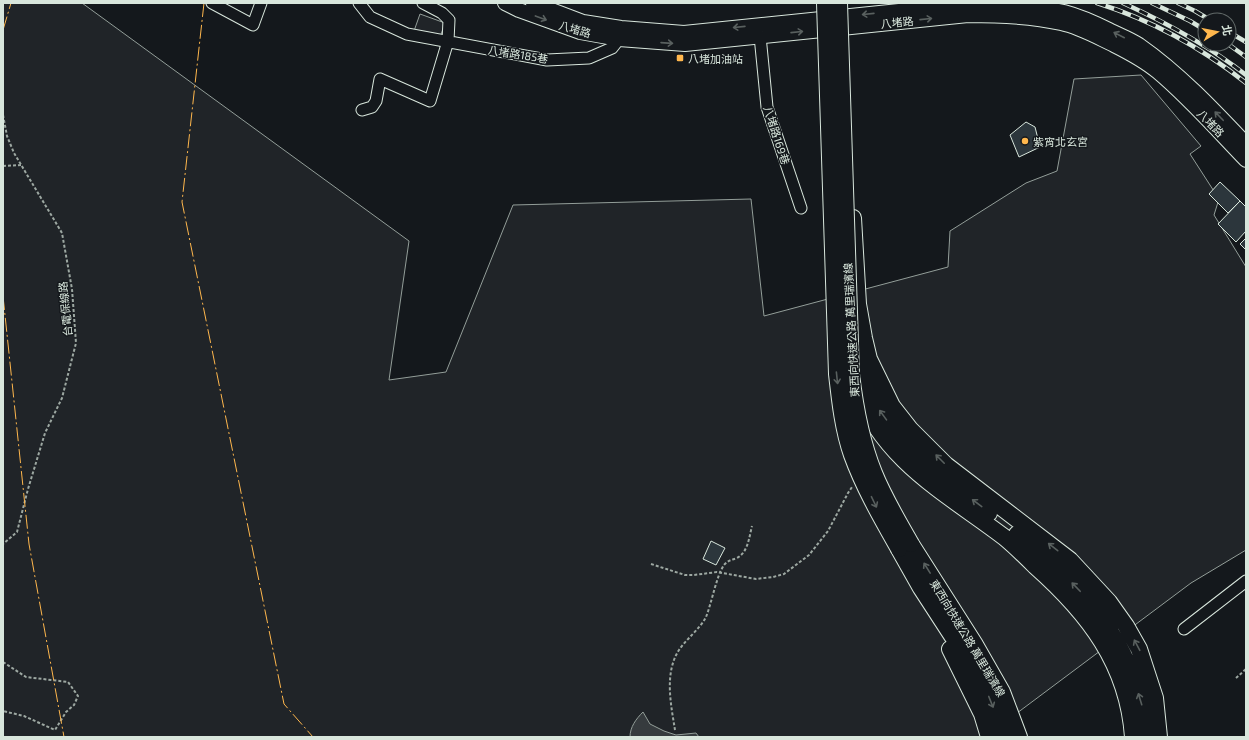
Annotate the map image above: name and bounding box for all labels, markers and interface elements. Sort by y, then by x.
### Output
one-way arrow [862,10,875,17]
north arrow [1197,12,1237,52]
one-way arrow [534,14,546,22]
street label: 八堵路 [880,14,914,30]
one-way arrow [919,15,932,23]
street label: 八堵路 [557,18,593,40]
one-way arrow [733,23,746,31]
text: 北 [1220,24,1235,37]
one-way arrow [790,28,803,36]
one-way arrow [1113,31,1125,38]
one-way arrow [660,39,673,46]
street label: 八堵路185巷 [487,43,549,65]
place label: 八堵加油站 [688,52,743,65]
marker: 八堵加油站 [675,53,685,63]
street label: 八堵路169巷 [761,104,793,166]
street label: 八堵路 [1195,107,1227,139]
one-way arrow [1214,111,1224,121]
place label: 紫宵北玄宮 [1033,135,1088,148]
marker: 紫宵北玄宮 [1020,136,1030,146]
street label: 東西向快速公路 萬里瑞濱線 [841,263,861,397]
street label: 台電保線路 [56,281,74,337]
one-way arrow [834,371,841,384]
one-way arrow [879,410,887,421]
one-way arrow [935,454,944,464]
one-way arrow [871,495,878,507]
one-way arrow [972,499,983,507]
one-way arrow [1048,543,1059,552]
one-way arrow [922,562,930,574]
street label: 東西向快速公路 萬里瑞濱線 [928,577,1008,699]
one-way arrow [1071,582,1081,592]
one-way arrow [1132,640,1140,652]
one-way arrow [1136,692,1143,705]
one-way arrow [987,696,995,708]

